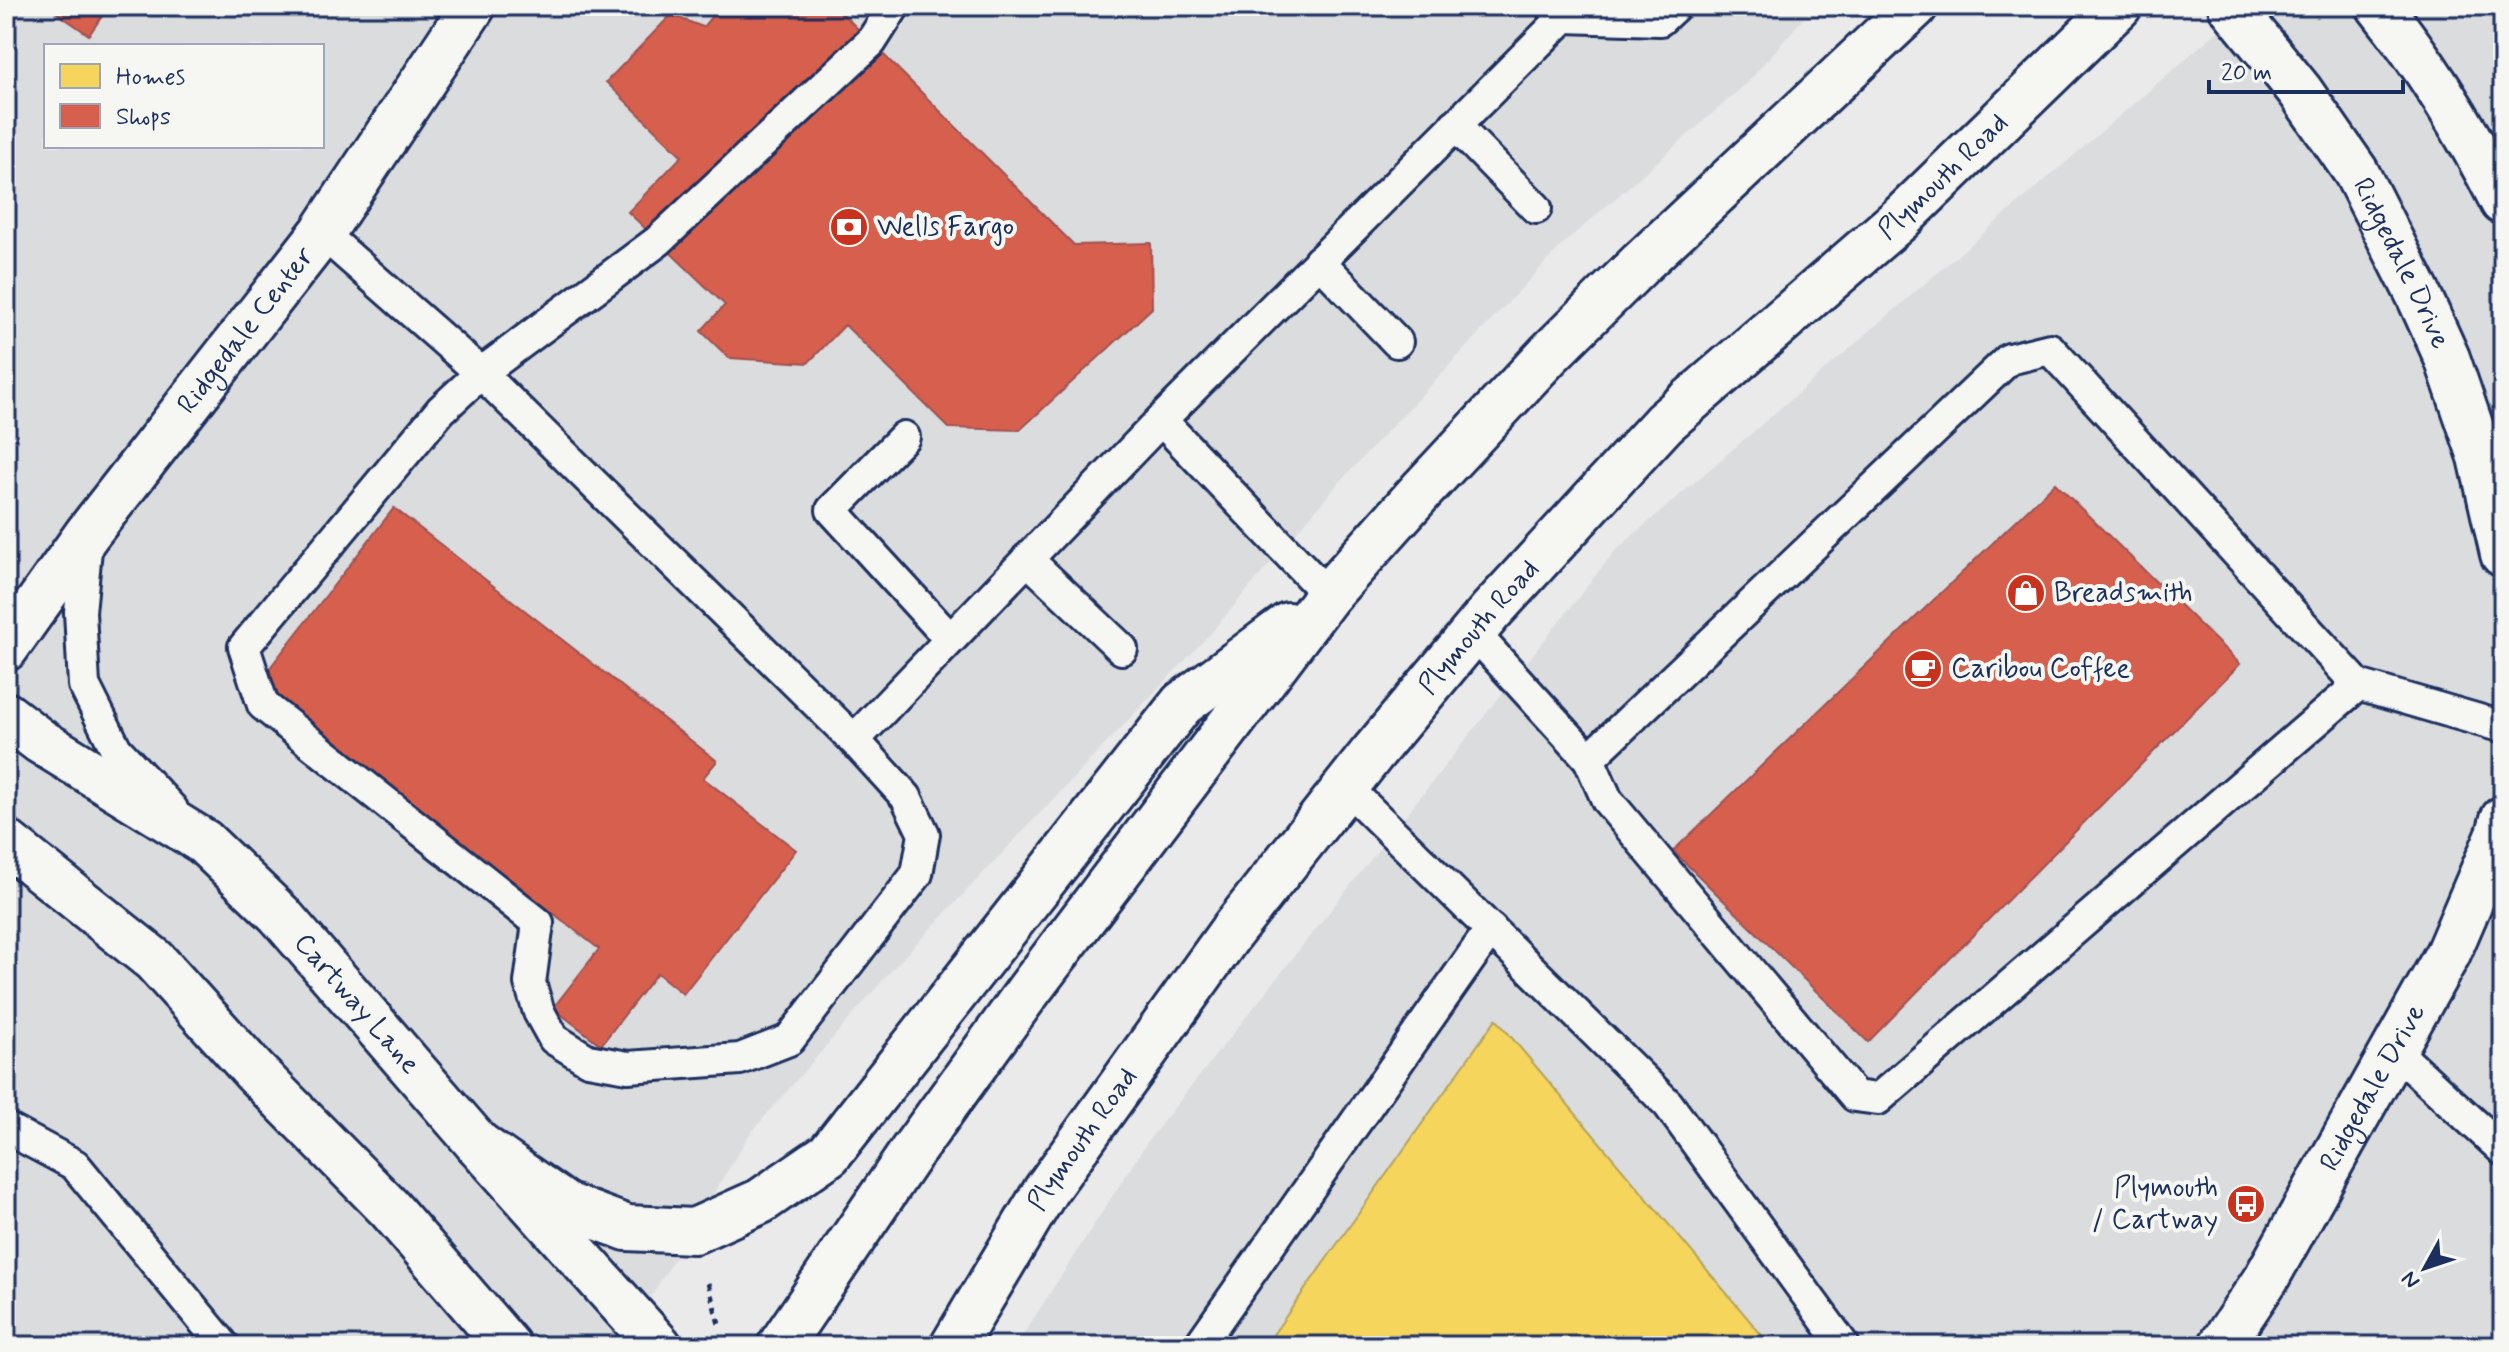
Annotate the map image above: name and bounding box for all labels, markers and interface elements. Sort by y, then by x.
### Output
legend [44,44,324,148]
scale bar [2209,44,2403,94]
text: 20 m [2221,58,2272,89]
text: Homes [116,62,185,93]
text: Shops [116,102,171,133]
street label: Plymouth Road [1870,105,2016,248]
street label: Ridgedale Drive [2344,172,2459,355]
bank icon: Wells Fargo [828,206,870,248]
place label: Wells Fargo [877,209,1014,246]
street label: Ridgedale Center [169,239,323,422]
street label: Plymouth Road [1410,552,1548,703]
shop icon: Breadsmith [2005,572,2047,614]
place label: Breadsmith [2054,575,2193,612]
cafe icon: Caribou Coffee [1902,648,1944,690]
place label: Caribou Coffee [1951,651,2130,688]
street label: Cartway Lane [285,925,428,1082]
street label: Ridgedale Drive [2311,997,2434,1178]
street label: Plymouth Road [1019,1060,1146,1218]
place label: Plymouth / Cartway [2092,1170,2218,1239]
bus stop icon: Plymouth / Cartway [2225,1183,2267,1225]
north arrow [2385,1228,2465,1308]
text: N [2396,1265,2427,1294]

